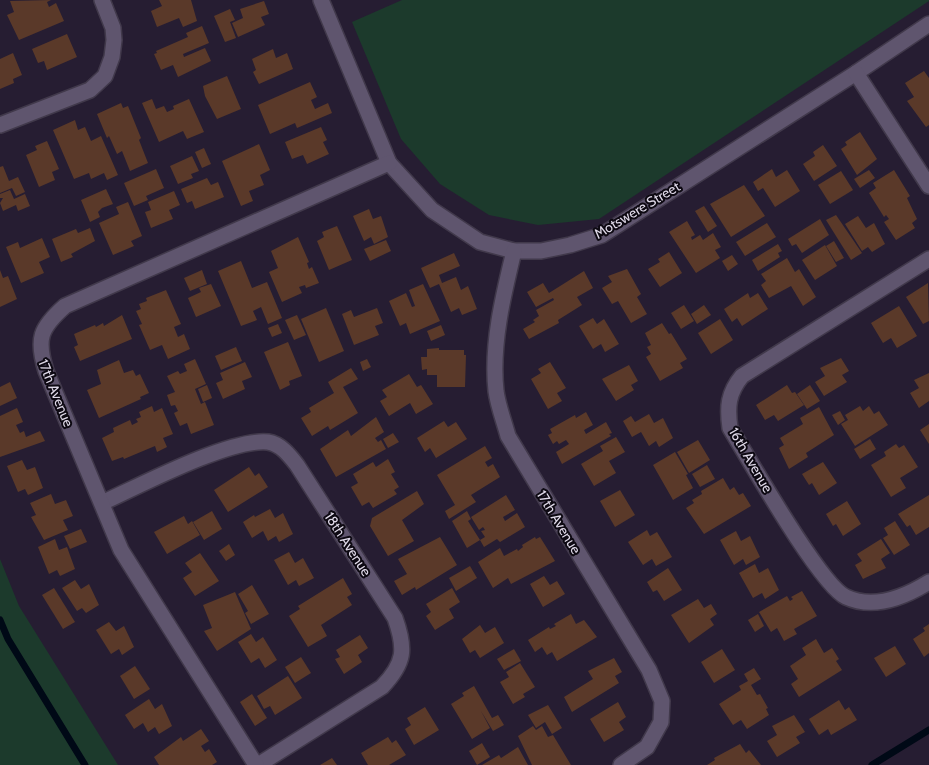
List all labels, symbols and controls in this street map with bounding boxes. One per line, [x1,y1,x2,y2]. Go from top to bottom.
street label: Motswere Street [591,177,683,243]
street label: 17th Avenue [34,356,78,430]
street label: 16th Avenue [725,424,777,496]
street label: 17th Avenue [533,487,585,557]
street label: 18th Avenue [321,509,375,579]

